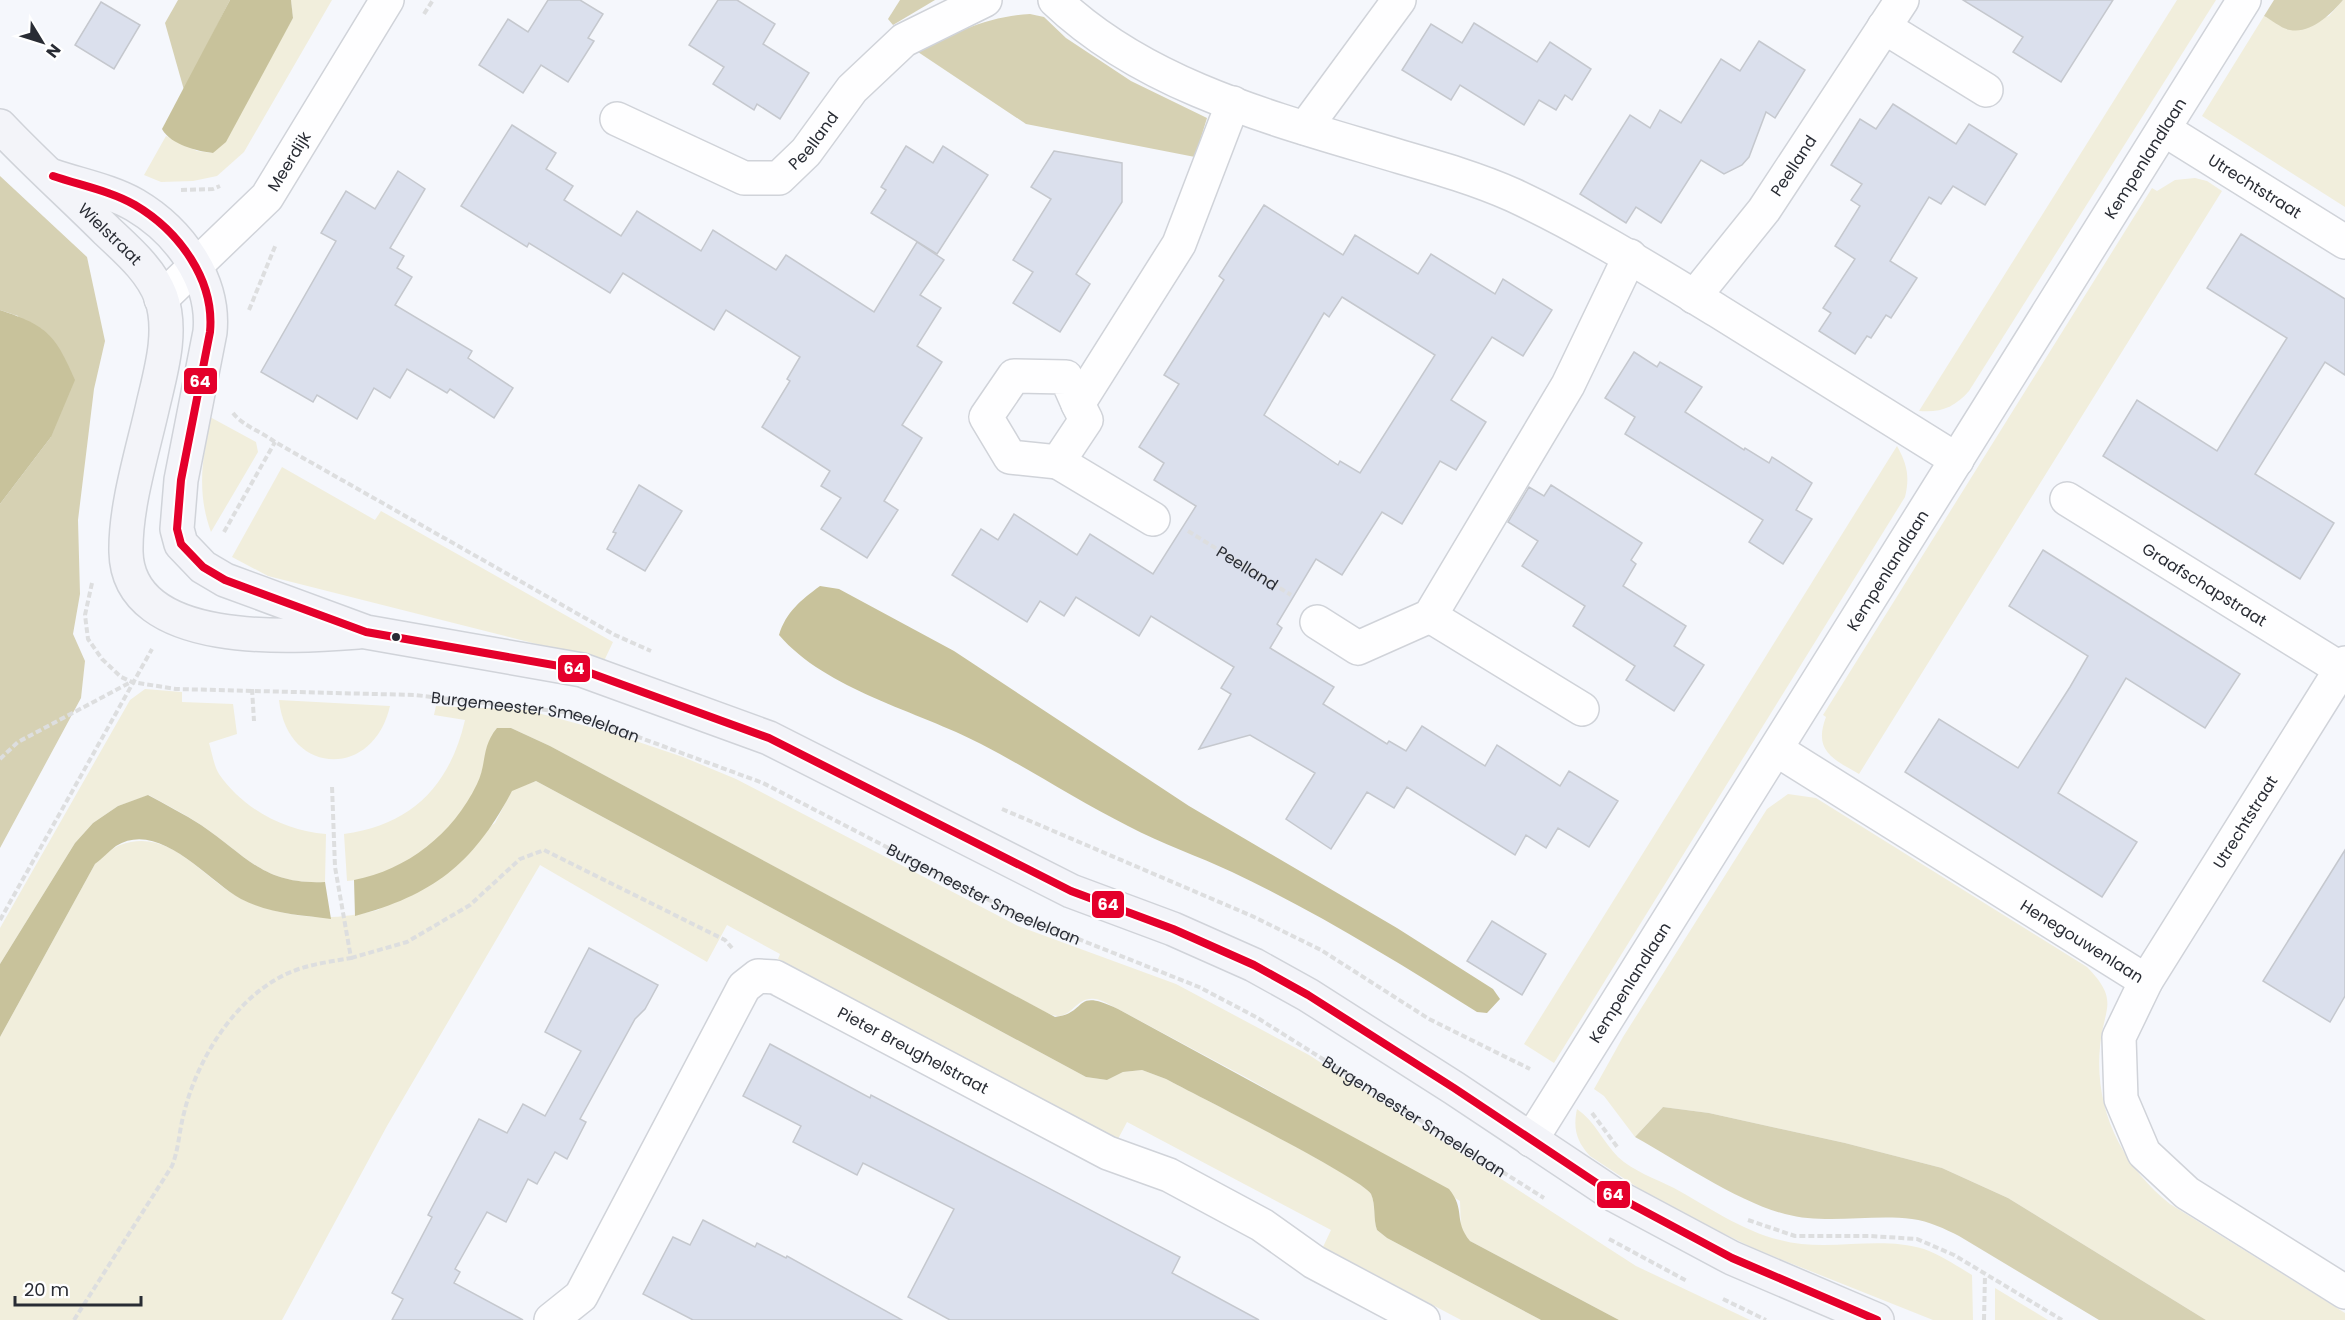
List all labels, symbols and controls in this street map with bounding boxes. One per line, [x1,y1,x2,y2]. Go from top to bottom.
north arrow [12,12,72,72]
text: N [41,39,66,63]
street label: Kempenlandlaan [2099,94,2192,223]
street label: Peelland [783,107,844,175]
street label: Meerdijk [262,126,317,196]
street label: Peelland [1765,131,1822,201]
street label: Utrechtstraat [2204,149,2306,224]
street label: Wielstraat [73,198,147,270]
line badge: 64 [183,367,218,395]
text: 64 [189,370,211,393]
street label: Kempenlandlaan [1841,506,1934,635]
street label: Graafschapstraat [2138,537,2271,632]
street label: Peelland [1212,540,1283,596]
unlabelled marker [390,631,402,643]
line badge: 64 [557,654,591,683]
text: 64 [563,657,585,680]
street label: Burgemeester Smeelelaan [430,686,643,749]
street label: Utrechtstraat [2208,771,2283,873]
street label: Burgemeester Smeelelaan [883,838,1084,951]
line badge: 64 [1091,890,1125,919]
text: 64 [1097,893,1119,916]
street label: Henegouwenlaan [2016,894,2148,989]
street label: Kempenlandlaan [1584,918,1677,1047]
street label: Pieter Breughelstraat [834,1001,993,1100]
street label: Burgemeester Smeelelaan [1318,1050,1510,1183]
line badge: 64 [1596,1180,1631,1209]
text: 64 [1602,1183,1624,1206]
scale bar [15,1269,141,1307]
text: 20 m [24,1277,69,1302]

